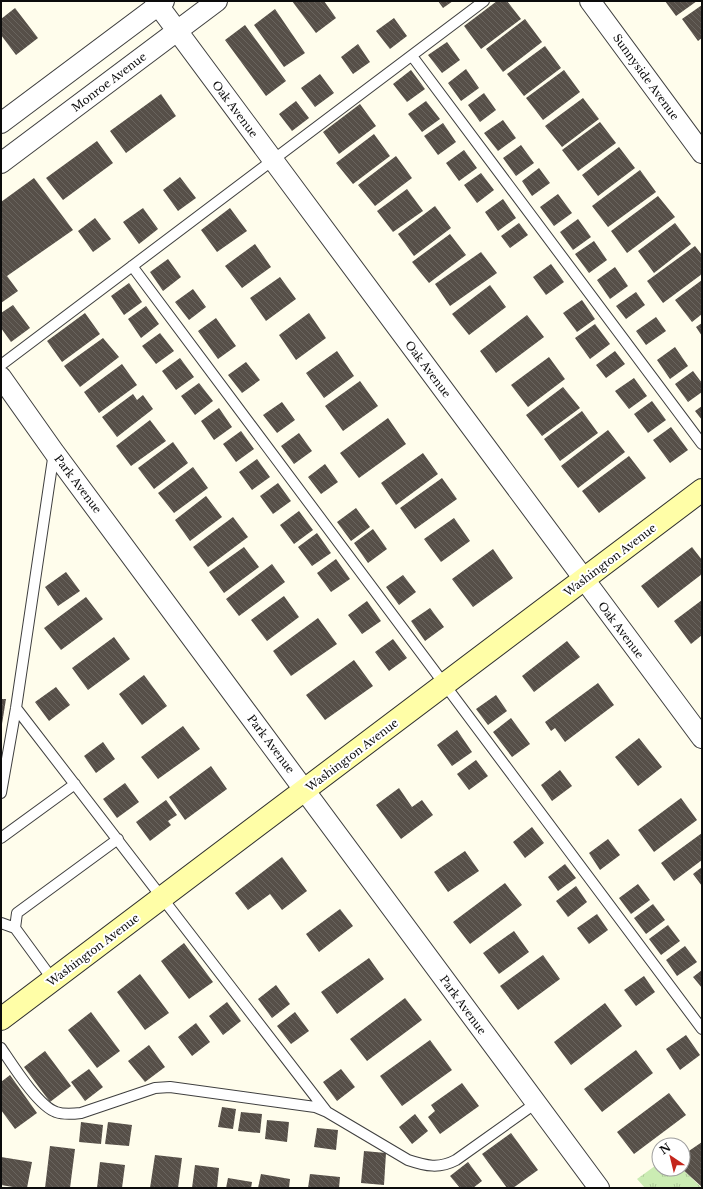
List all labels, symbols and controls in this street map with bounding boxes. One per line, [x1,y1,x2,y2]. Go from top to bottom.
street label: Sunnyside Avenue [610,31,682,123]
street label: Monroe Avenue [69,49,149,115]
street label: Oak Avenue [209,78,261,140]
street label: Oak Avenue [402,338,454,400]
street label: Park Avenue [51,452,105,516]
street label: Washington Avenue [560,521,659,600]
street label: Oak Avenue [595,599,647,661]
street label: Park Avenue [244,712,298,776]
street label: Washington Avenue [302,716,401,795]
street label: Washington Avenue [43,911,142,990]
street label: Park Avenue [437,973,489,1037]
north arrow [651,1137,691,1177]
text: N [657,1140,674,1158]

